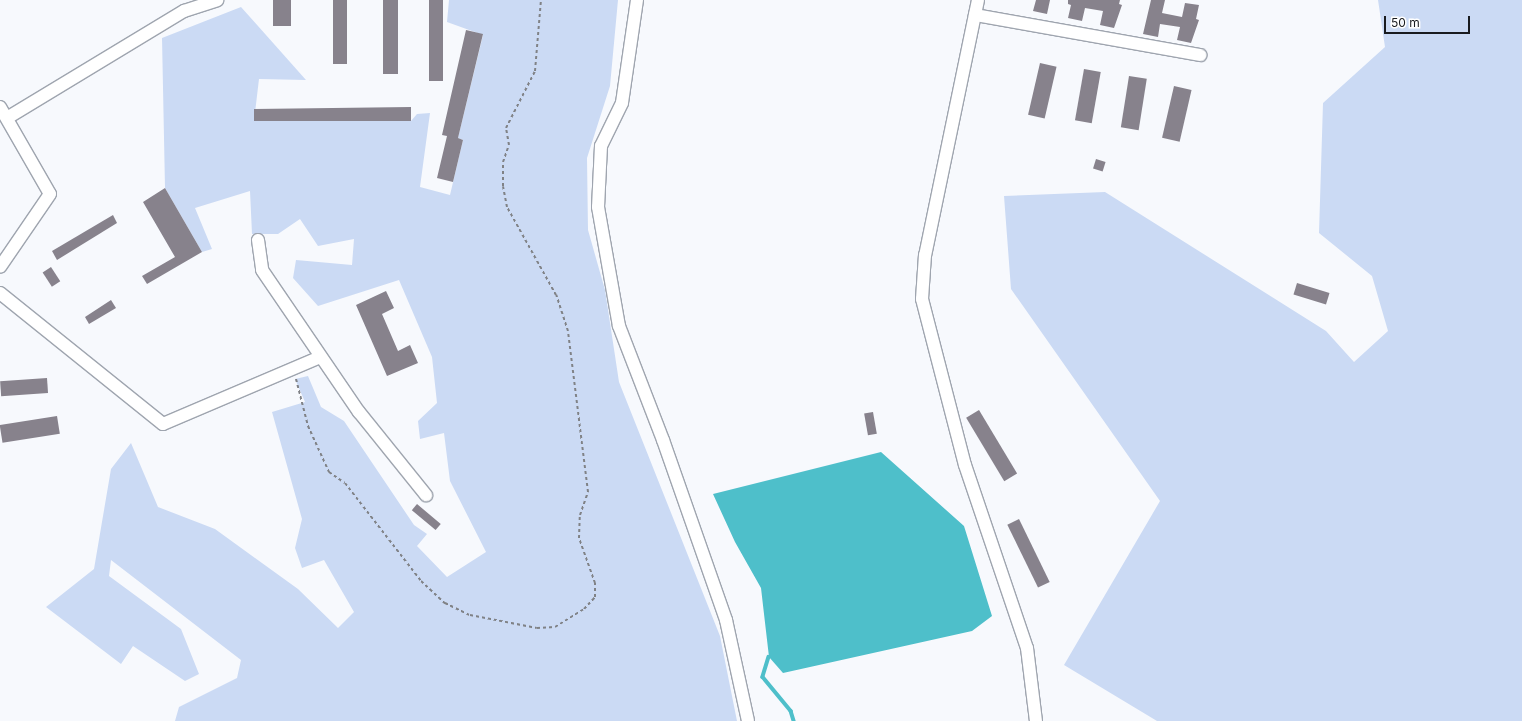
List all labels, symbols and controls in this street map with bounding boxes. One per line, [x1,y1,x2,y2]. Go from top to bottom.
scale bar [1386,8,1472,34]
text: 50 m [1391,15,1420,30]

